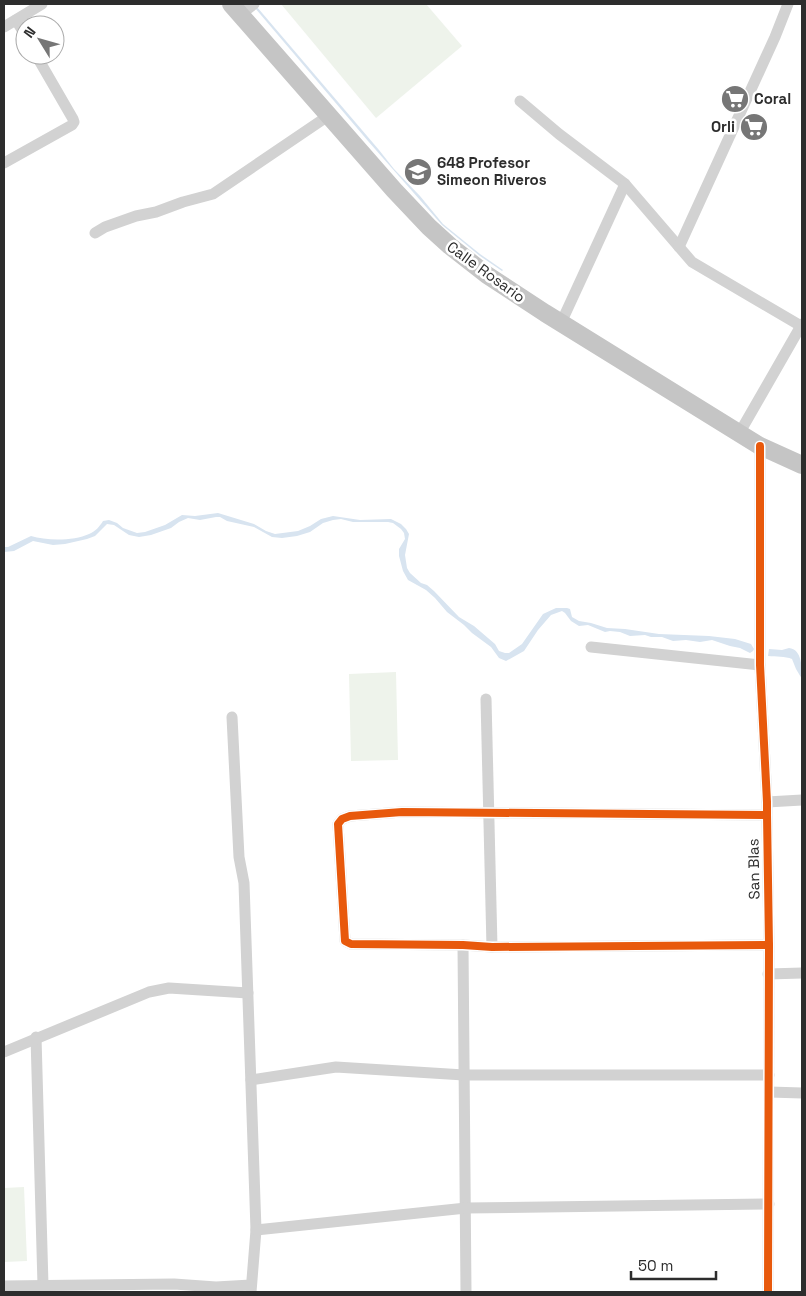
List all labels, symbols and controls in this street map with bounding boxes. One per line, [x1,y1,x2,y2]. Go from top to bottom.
north arrow [15,15,65,65]
text: N [20,23,40,41]
supermarket icon: Coral [720,84,750,114]
place label: Coral [754,89,791,108]
supermarket icon: Orli [739,112,769,142]
place label: Orli [711,117,735,136]
place label: 648 Profesor Simeon Riveros [437,153,547,189]
school or university icon: 648 Profesor Simeon Riveros [403,157,433,187]
street label: Calle Rosario [443,237,529,306]
street label: San Blas [743,838,764,900]
scale bar [631,1248,716,1280]
text: 50 m [638,1256,673,1275]

